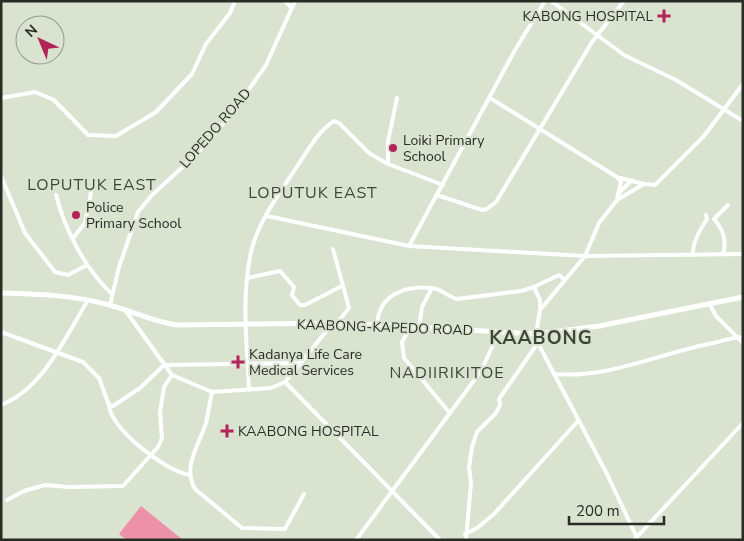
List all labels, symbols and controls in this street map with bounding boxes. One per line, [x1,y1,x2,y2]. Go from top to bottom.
place label: KABONG HOSPITAL [522,7,653,26]
marker: KABONG HOSPITAL [657,9,671,23]
north arrow [15,15,65,65]
text: N [21,21,42,41]
street label: LOPEDO ROAD [175,84,255,172]
place label: Loiki Primary School [403,131,485,166]
marker: Loiki Primary School [387,142,399,154]
district label: LOPUTUK EAST [27,174,157,196]
district label: LOPUTUK EAST [248,182,378,204]
place label: Police Primary School [86,198,182,233]
marker: Police Primary School [70,209,82,221]
street label: KAABONG-KAPEDO ROAD [297,315,473,340]
district label: KAABONG [489,325,593,351]
place label: Kadanya Life Care Medical Services [249,345,362,380]
marker: Kadanya Life Care Medical Services [231,355,245,369]
district label: NADIIRIKITOE [390,362,505,384]
place label: KAABONG HOSPITAL [238,422,379,441]
marker: KAABONG HOSPITAL [220,424,234,438]
scale bar [569,494,664,526]
text: 200 m [576,501,620,521]

